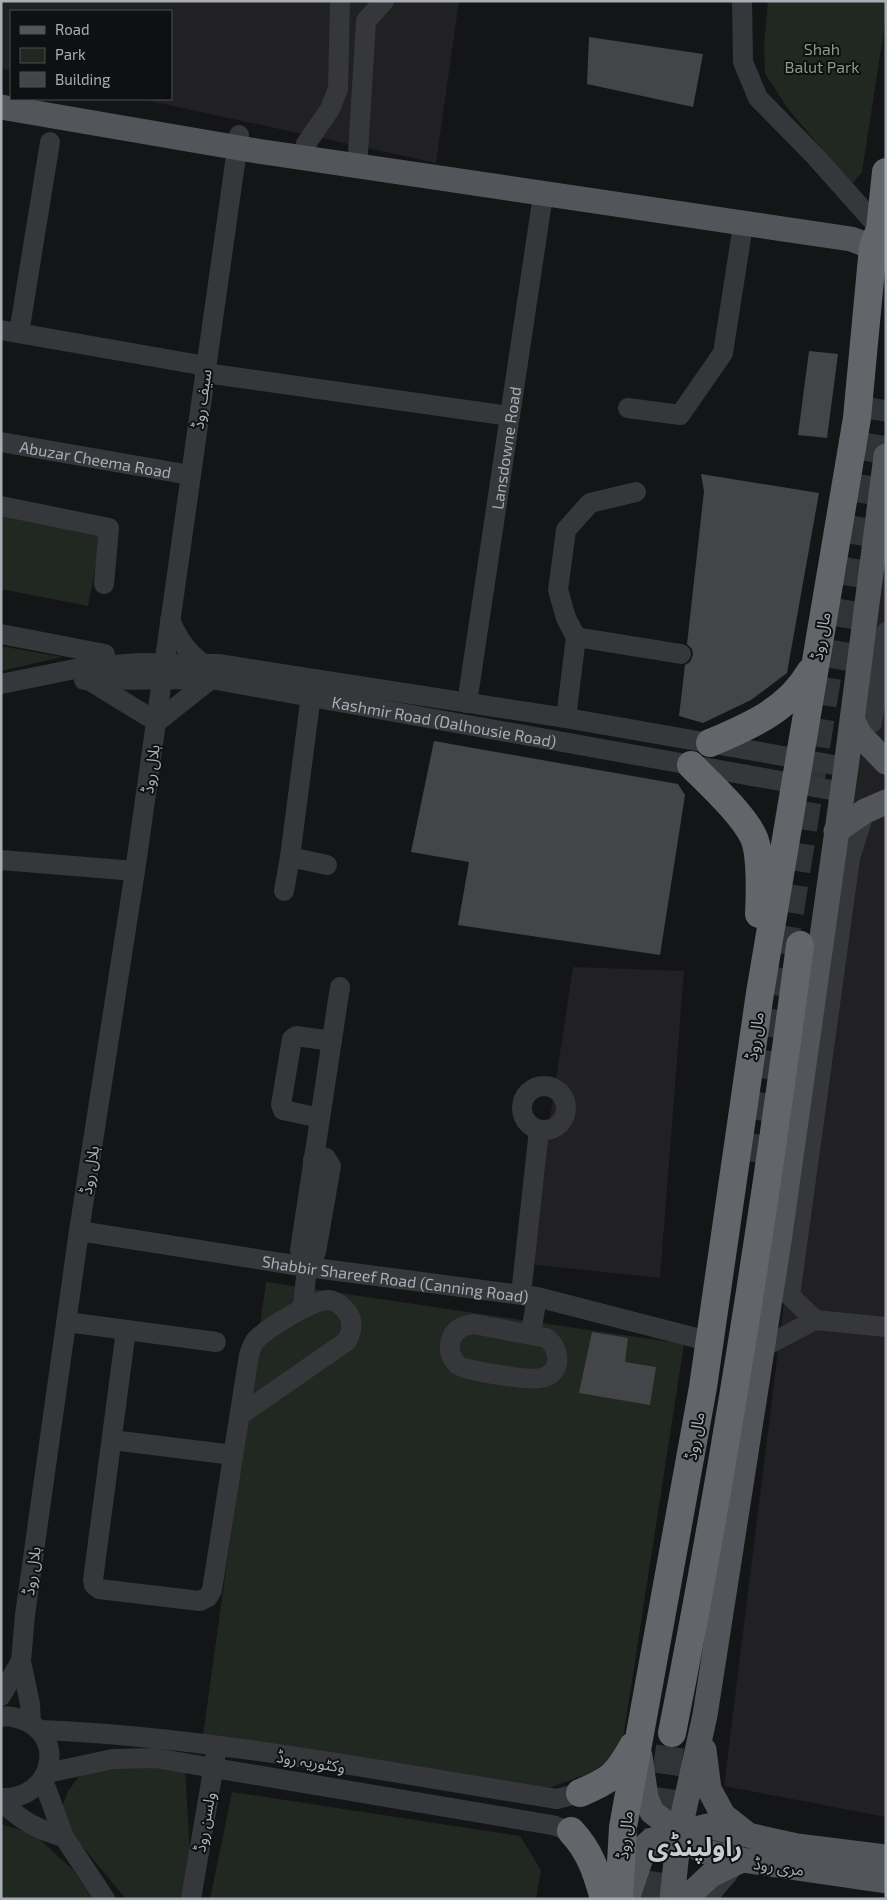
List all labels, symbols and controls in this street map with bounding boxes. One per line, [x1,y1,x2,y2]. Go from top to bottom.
legend [10,10,172,100]
text: Road [55,20,90,38]
park label: Shah Balut Park [785,39,859,76]
text: Park [55,45,86,63]
text: Building [55,70,111,88]
street label: سیف روڈ [187,368,216,430]
street label: Lansdowne Road [487,385,524,511]
street label: Abuzar Cheema Road [18,436,173,481]
street label: مال روڈ [806,611,836,662]
street label: Kashmir Road (Dalhousie Road) [331,691,558,750]
street label: ہلال روڈ [137,743,165,795]
street label: مال روڈ [741,1011,769,1062]
street label: ہلال روڈ [76,1144,104,1196]
street label: Shabbir Shareef Road (Canning Road) [261,1251,530,1305]
street label: مال روڈ [680,1411,710,1462]
street label: ہلال روڈ [18,1545,46,1597]
street label: وکٹوریہ روڈ [275,1746,347,1777]
street label: ولسن روڈ [189,1790,220,1854]
street label: مال روڈ [612,1810,638,1860]
district label: راولپنڈی [648,1830,742,1864]
street label: مری روڈ [752,1853,806,1880]

